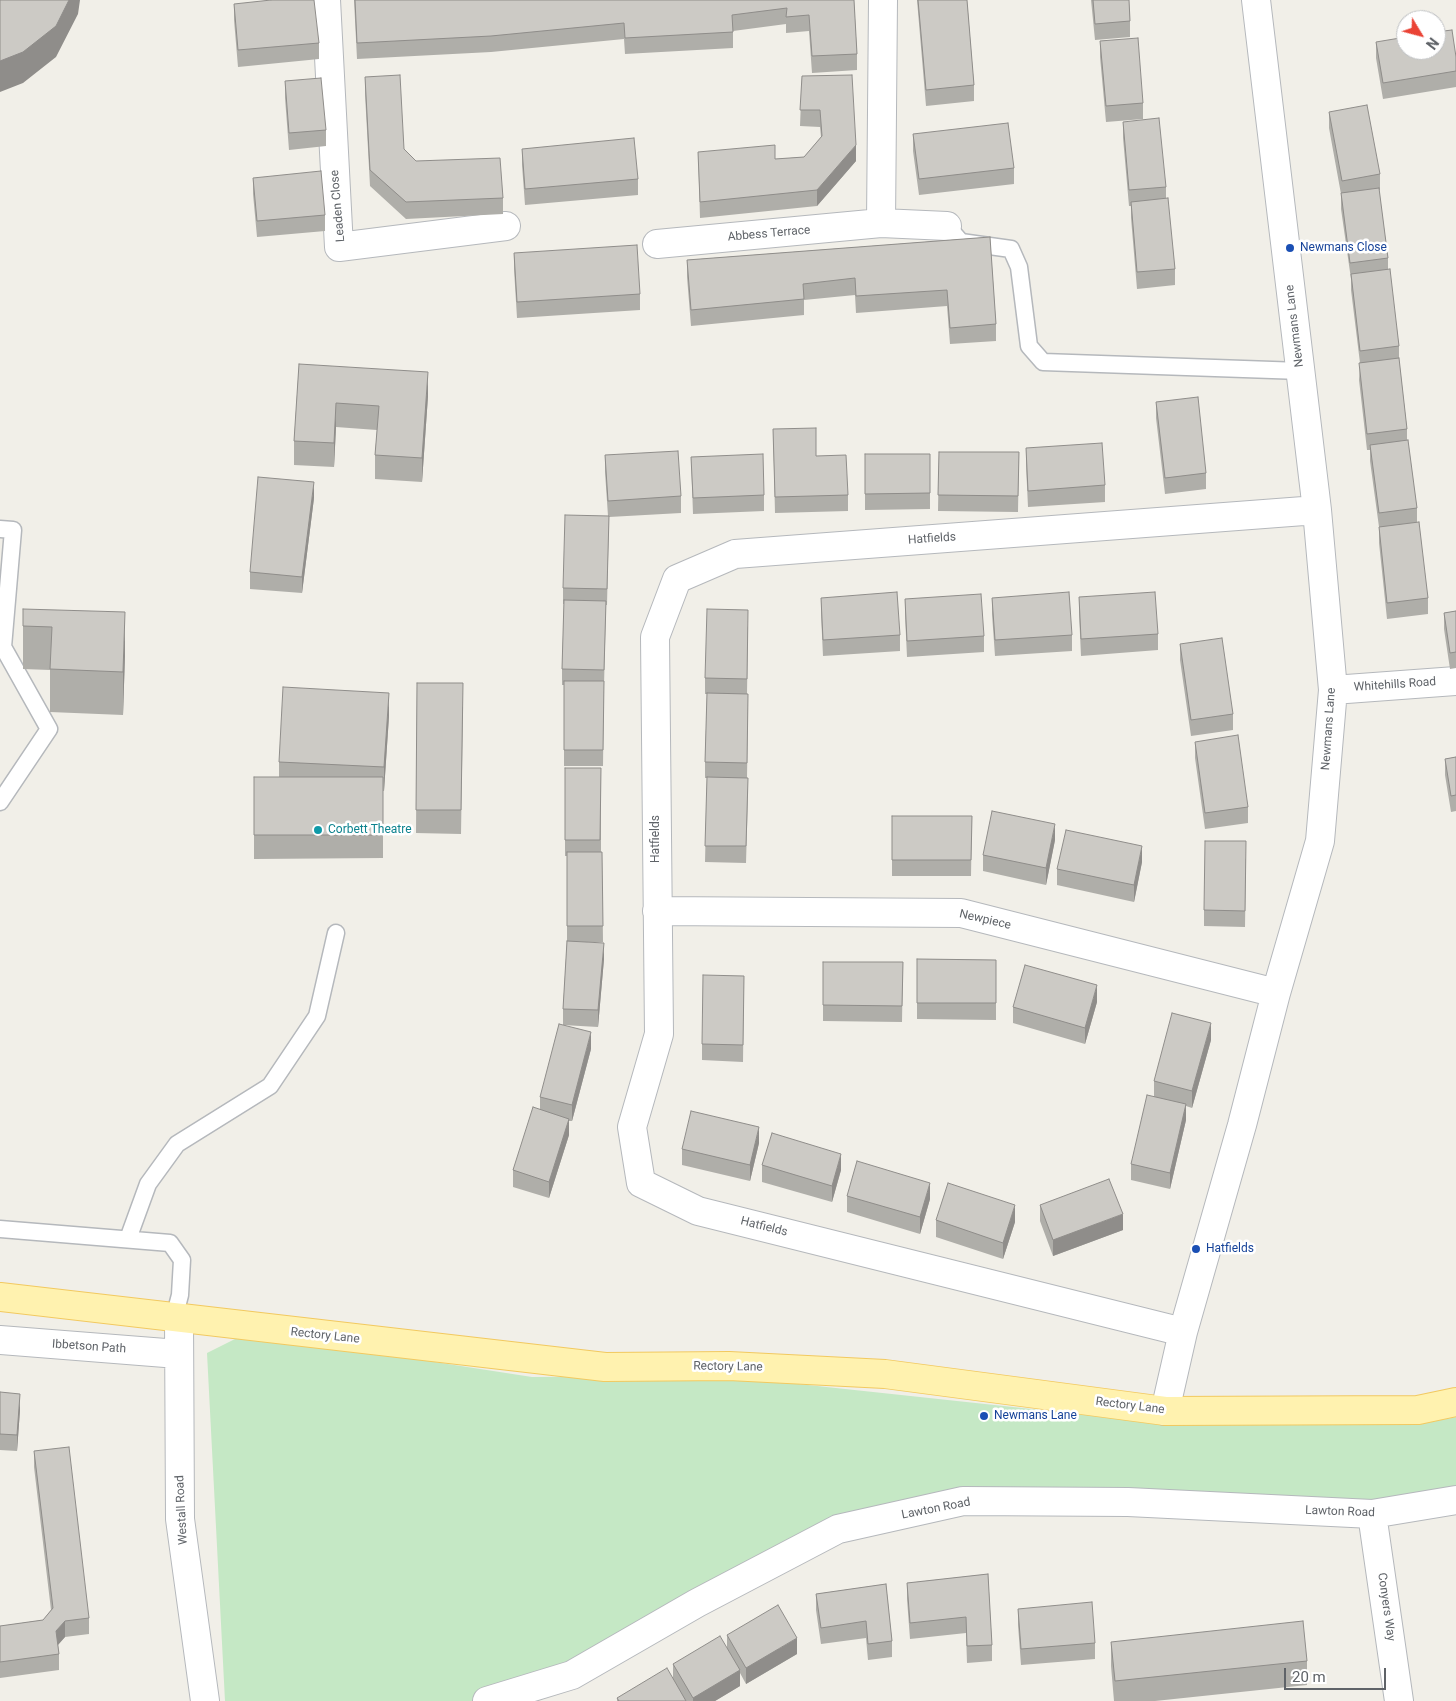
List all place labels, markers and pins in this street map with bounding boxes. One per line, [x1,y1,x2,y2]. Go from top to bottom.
place label: Newmans Close [1300,241,1387,255]
marker: Newmans Close [1284,242,1296,254]
place label: Corbett Theatre [328,823,412,837]
marker: Corbett Theatre [312,824,324,836]
place label: Hatfields [1206,1242,1254,1256]
marker: Hatfields [1190,1243,1202,1255]
place label: Newmans Lane [994,1409,1077,1423]
marker: Newmans Lane [978,1410,990,1422]

